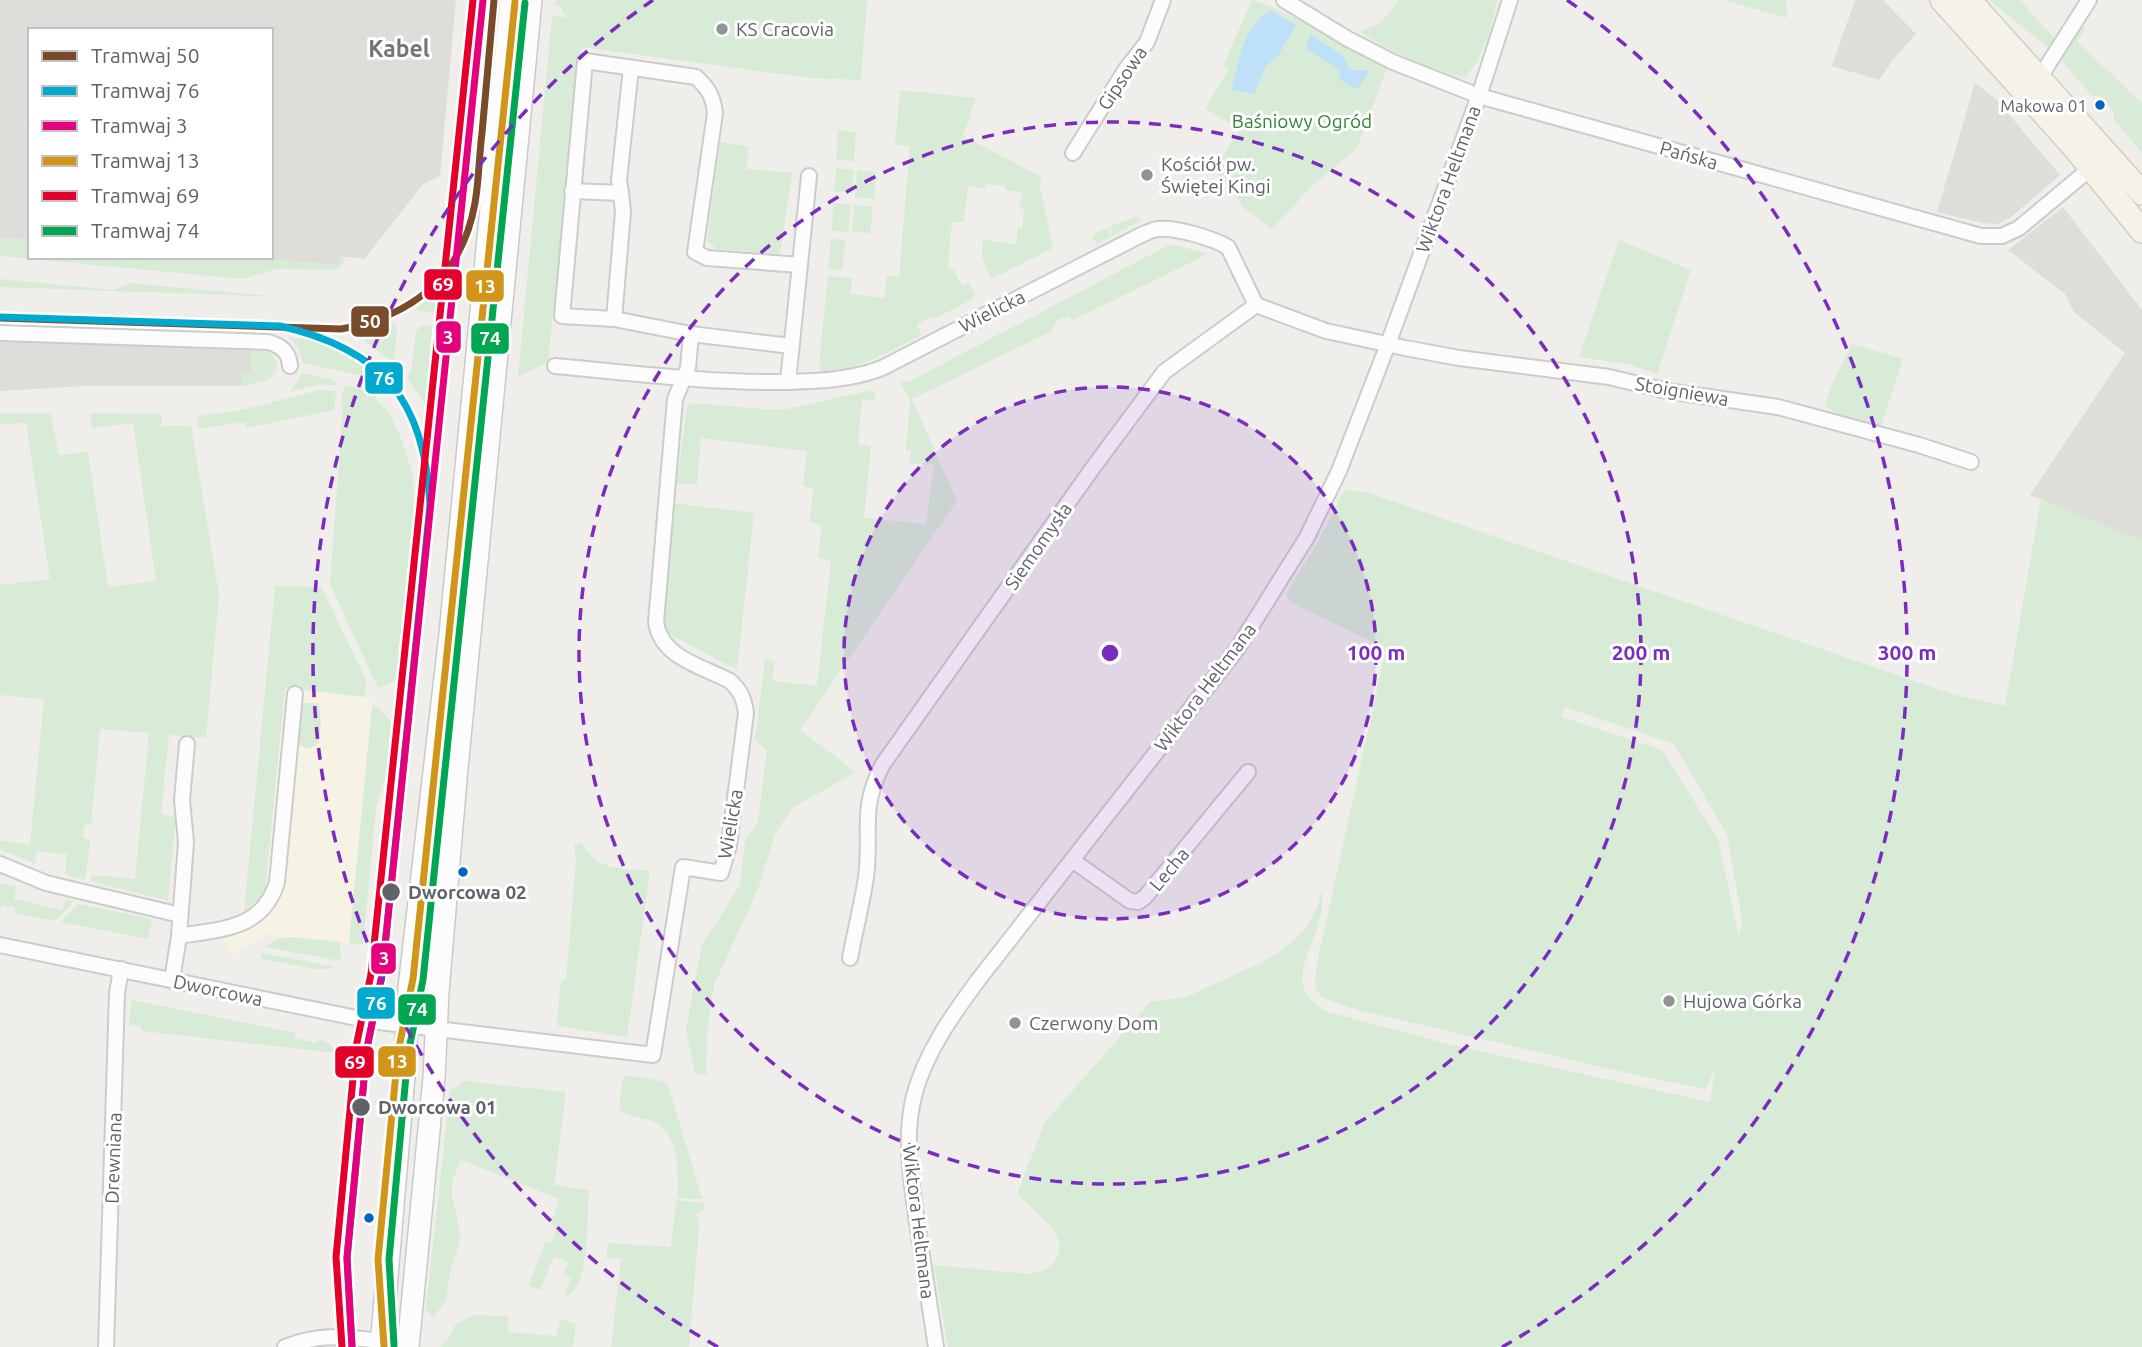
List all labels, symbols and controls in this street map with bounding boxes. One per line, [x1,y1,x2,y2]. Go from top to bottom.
place label: KS Cracovia [736,18,834,40]
marker: KS Cracovia [714,21,730,37]
legend [28,28,273,259]
district label: Kabel [368,36,430,61]
street label: Gipsowa [1093,42,1151,114]
text: Tramwaj 50 [91,43,200,67]
text: Tramwaj 76 [91,78,200,102]
place label: Makowa 01 [2000,96,2087,115]
marker: Makowa 01 [2093,98,2107,112]
street label: Wiktora Heltmana [1411,102,1485,256]
park label: Baśniowy Ogród [1232,110,1372,132]
text: Tramwaj 3 [91,113,188,137]
street label: Pańska [1657,136,1721,174]
text: Tramwaj 13 [91,148,200,172]
place label: Kościół pw. Świętej Kingi [1161,153,1271,197]
marker: Kościół pw. Świętej Kingi [1139,167,1155,183]
text: Tramwaj 69 [91,183,200,207]
text: Tramwaj 74 [91,218,200,242]
line badge: 69 [423,268,463,301]
line badge: 13 [465,269,505,303]
text: 69 [432,273,454,295]
text: 13 [474,275,496,297]
street label: Wielicka [955,285,1029,337]
line badge: 50 [350,305,390,338]
text: 50 [359,310,381,332]
line badge: 3 [435,320,462,354]
line badge: 74 [470,322,510,355]
text: 3 [443,326,453,348]
text: 74 [479,327,501,349]
line badge: 76 [364,361,404,395]
text: 76 [373,367,395,389]
street label: Stoigniewa [1634,372,1730,410]
street label: Siemomysła [1000,498,1076,594]
street label: Wiktora Heltmana [1150,619,1260,755]
text: 100 m [1347,640,1405,664]
text: 200 m [1612,640,1670,664]
text: 300 m [1878,640,1936,664]
centre of rings [1098,641,1122,665]
street label: Wielicka [713,787,747,861]
street label: Lecha [1145,843,1193,895]
unlabelled marker [456,865,470,879]
marker: Dworcowa 02 [380,881,402,903]
place label: Dworcowa 02 [408,881,527,903]
line badge: 3 [370,942,397,975]
text: 3 [379,947,389,969]
street label: Dworcowa [171,970,265,1010]
line badge: 76 [356,986,396,1020]
place label: Hujowa Górka [1683,990,1802,1012]
text: 76 [365,992,387,1014]
line badge: 74 [397,993,437,1026]
marker: Hujowa Górka [1661,993,1677,1009]
text: 74 [406,998,428,1020]
place label: Czerwony Dom [1029,1012,1158,1034]
marker: Czerwony Dom [1007,1015,1023,1031]
line badge: 69 [334,1045,375,1079]
line badge: 13 [377,1045,417,1078]
text: 13 [386,1050,408,1072]
text: 69 [344,1051,366,1073]
marker: Dworcowa 01 [350,1096,372,1118]
place label: Dworcowa 01 [378,1096,497,1118]
street label: Drewniana [100,1112,126,1204]
street label: Wiktora Heltmana [899,1144,939,1300]
unlabelled marker [362,1211,376,1225]

